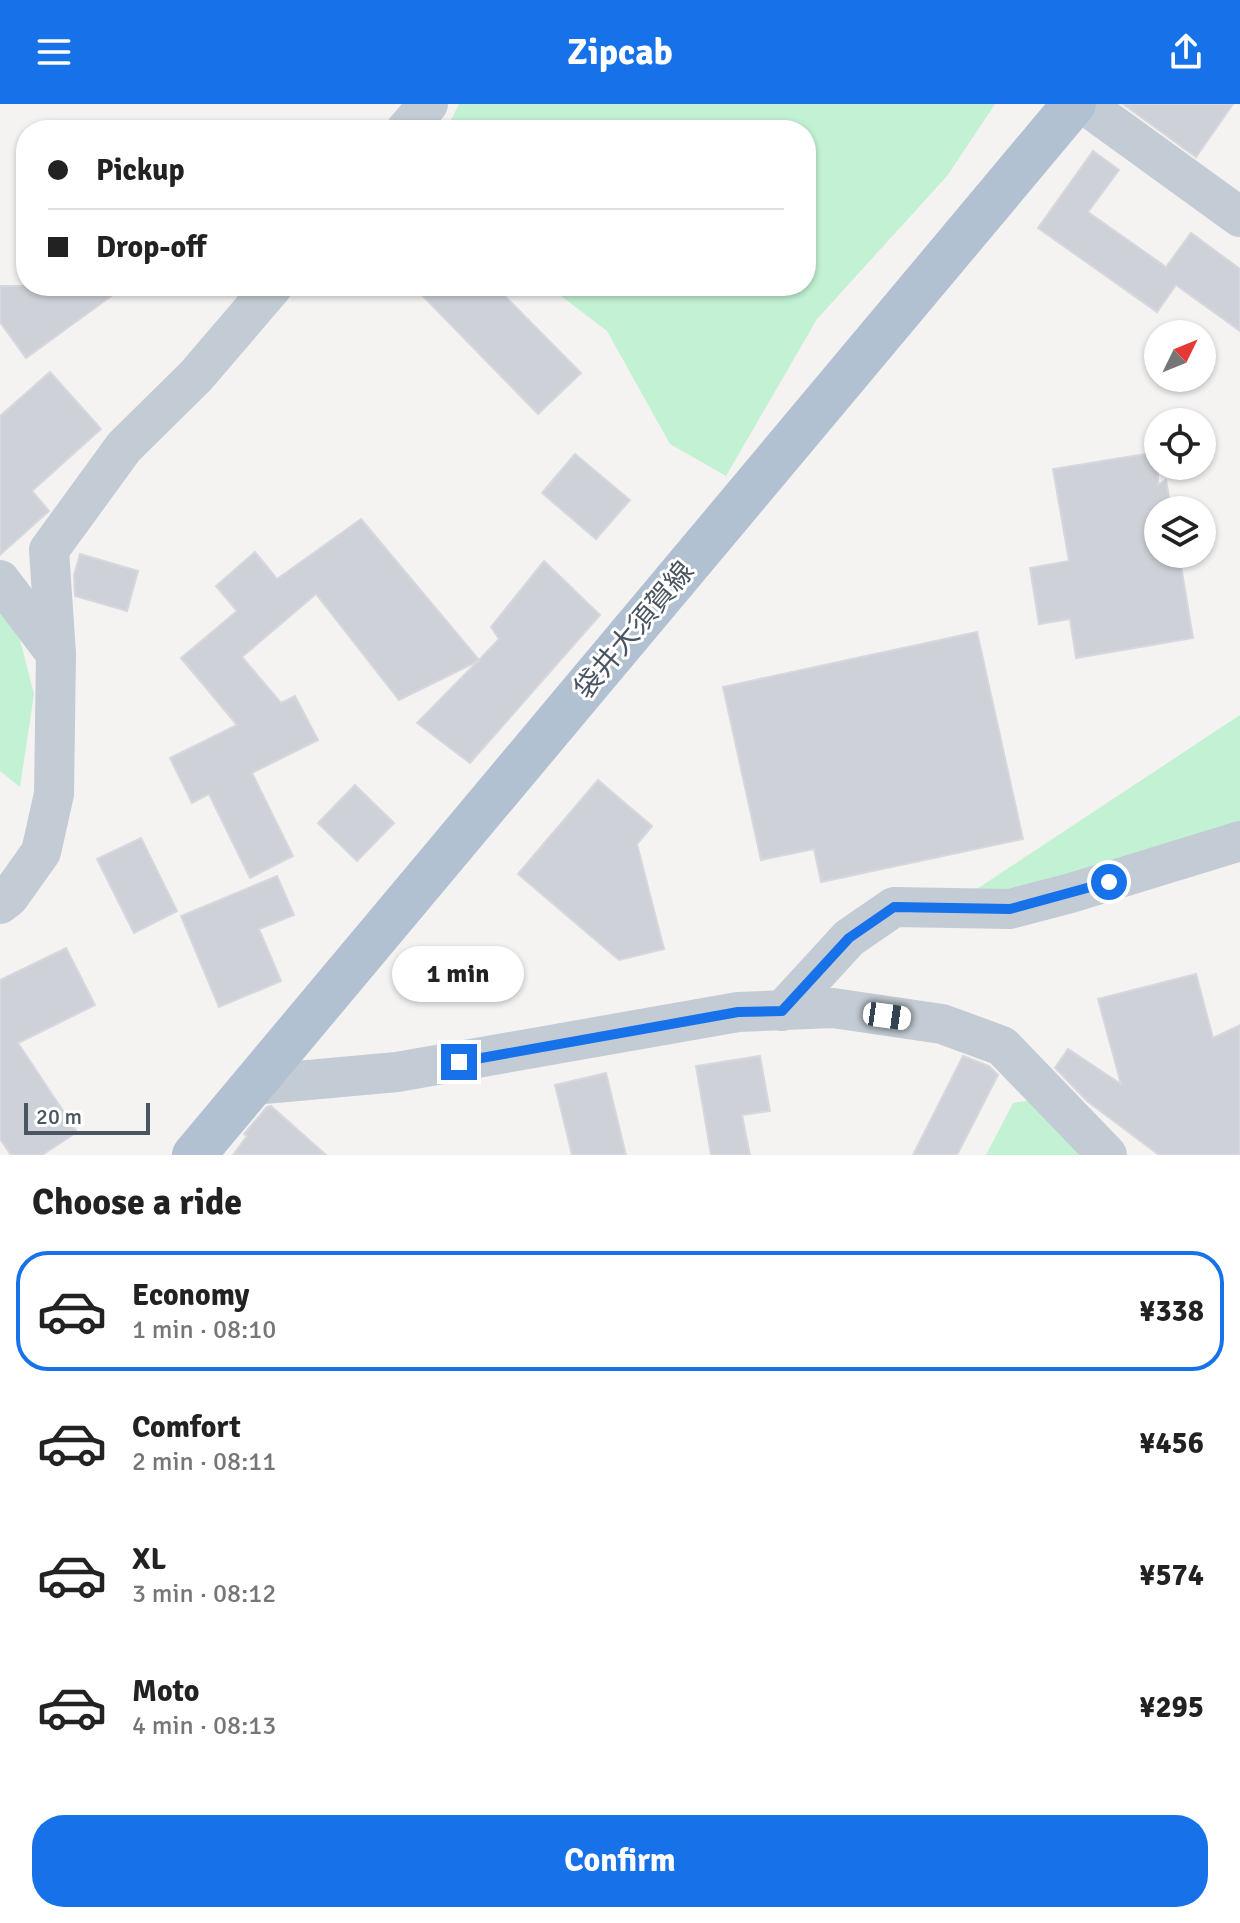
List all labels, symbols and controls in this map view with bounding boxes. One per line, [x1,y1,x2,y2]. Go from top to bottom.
icon: menu [32,30,76,74]
text: Zipcab [567,30,673,75]
icon: share [1164,30,1208,74]
text: Pickup [96,152,185,189]
text: Drop-off [96,229,206,266]
north arrow [1144,320,1216,392]
map controls [1144,320,1216,568]
button: locate [1144,408,1216,480]
button: layers [1144,496,1216,568]
street label: 袋井大須賀線 [567,555,701,705]
route start [1091,864,1127,900]
callout: 1 min [393,946,525,1002]
text: 1 min [427,958,489,990]
car [862,1001,912,1031]
route end [441,1044,477,1080]
scale bar [24,1099,150,1135]
text: 20 m [36,1103,82,1130]
text: Choose a ride [32,1180,242,1225]
icon: car [36,1275,108,1347]
text: Economy [132,1277,249,1314]
text: ¥338 [1139,1293,1204,1330]
text: 1 min · 08:10 [132,1314,276,1346]
icon: car [36,1407,108,1479]
text: Comfort [132,1409,241,1446]
text: ¥456 [1139,1425,1204,1462]
text: 2 min · 08:11 [132,1446,276,1478]
icon: car [36,1539,108,1611]
text: XL [132,1541,166,1578]
text: ¥574 [1139,1557,1204,1594]
text: 3 min · 08:12 [132,1578,276,1610]
icon: car [36,1671,108,1743]
text: Moto [132,1673,199,1710]
text: ¥295 [1139,1689,1204,1726]
text: 4 min · 08:13 [132,1710,276,1742]
button: Confirm [32,1815,1208,1907]

